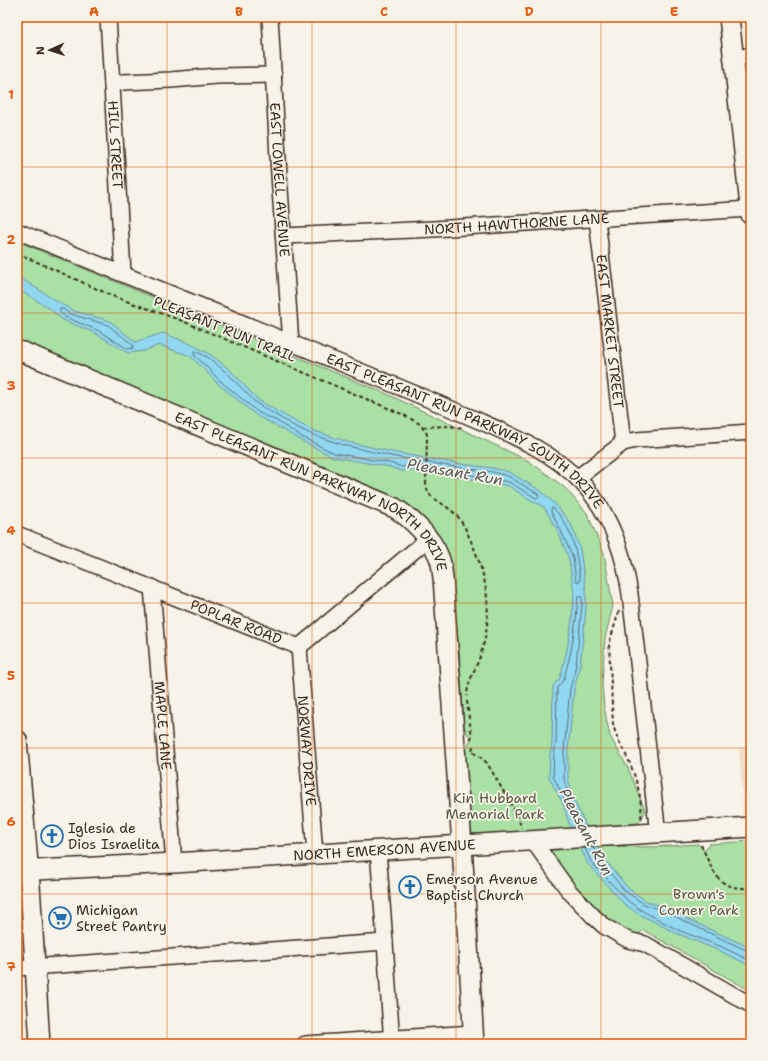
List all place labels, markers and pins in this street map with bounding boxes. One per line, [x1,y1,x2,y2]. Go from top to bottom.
place label: Iglesia de Dios Israelita [68,819,160,853]
church icon: Iglesia de Dios Israelita [39,823,65,849]
place label: Emerson Avenue Baptist Church [426,870,538,904]
church icon: Emerson Avenue Baptist Church [397,874,423,900]
place label: Michigan Street Pantry [76,901,167,935]
supermarket icon: Michigan Street Pantry [47,905,73,931]

